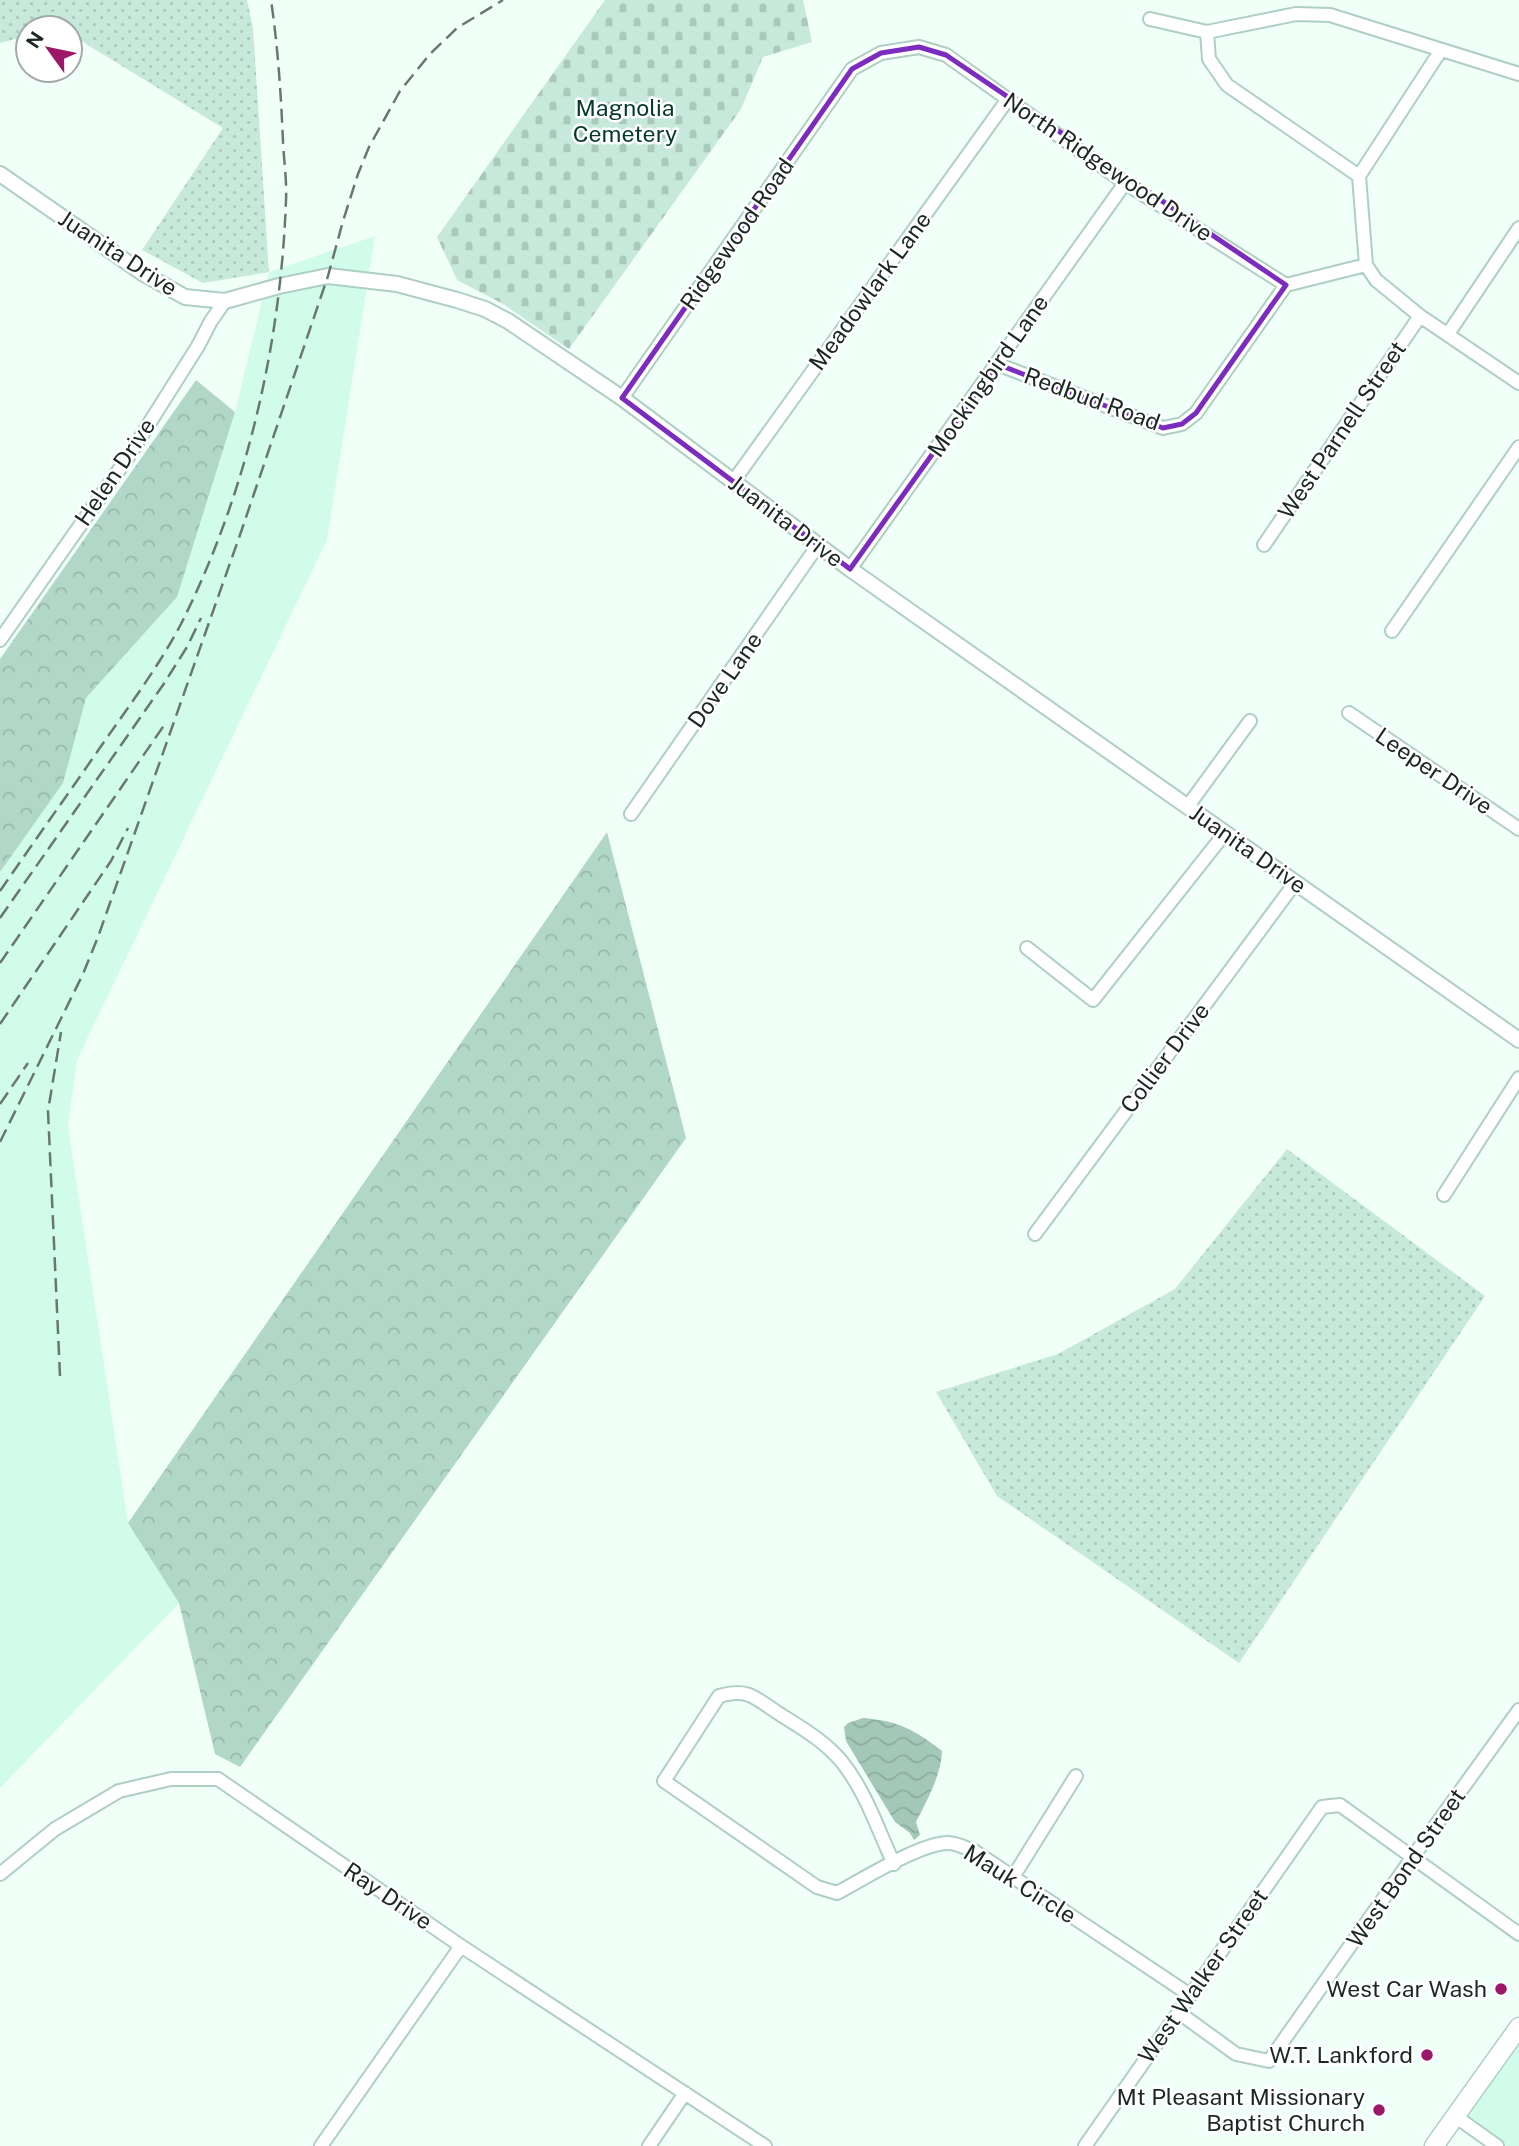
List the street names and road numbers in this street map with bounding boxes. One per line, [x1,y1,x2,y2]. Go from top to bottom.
street label: North Ridgewood Drive [999,87,1218,247]
street label: Ridgewood Road [674,153,799,315]
street label: Juanita Drive [54,204,183,301]
street label: Meadowlark Lane [803,206,936,375]
street label: Mockingbird Lane [922,290,1054,462]
street label: West Parnell Street [1272,336,1411,524]
street label: Redbud Road [1020,361,1164,436]
street label: Helen Drive [69,413,160,531]
street label: Juanita Drive [724,469,849,572]
street label: Dove Lane [682,627,767,733]
street label: Leeper Drive [1371,722,1498,820]
street label: Juanita Drive [1185,798,1312,899]
street label: Collier Drive [1115,997,1215,1118]
street label: West Bond Street [1341,1783,1471,1952]
street label: Mauk Circle [959,1838,1081,1929]
street label: Ray Drive [339,1856,437,1935]
street label: West Walker Street [1132,1883,1273,2068]

